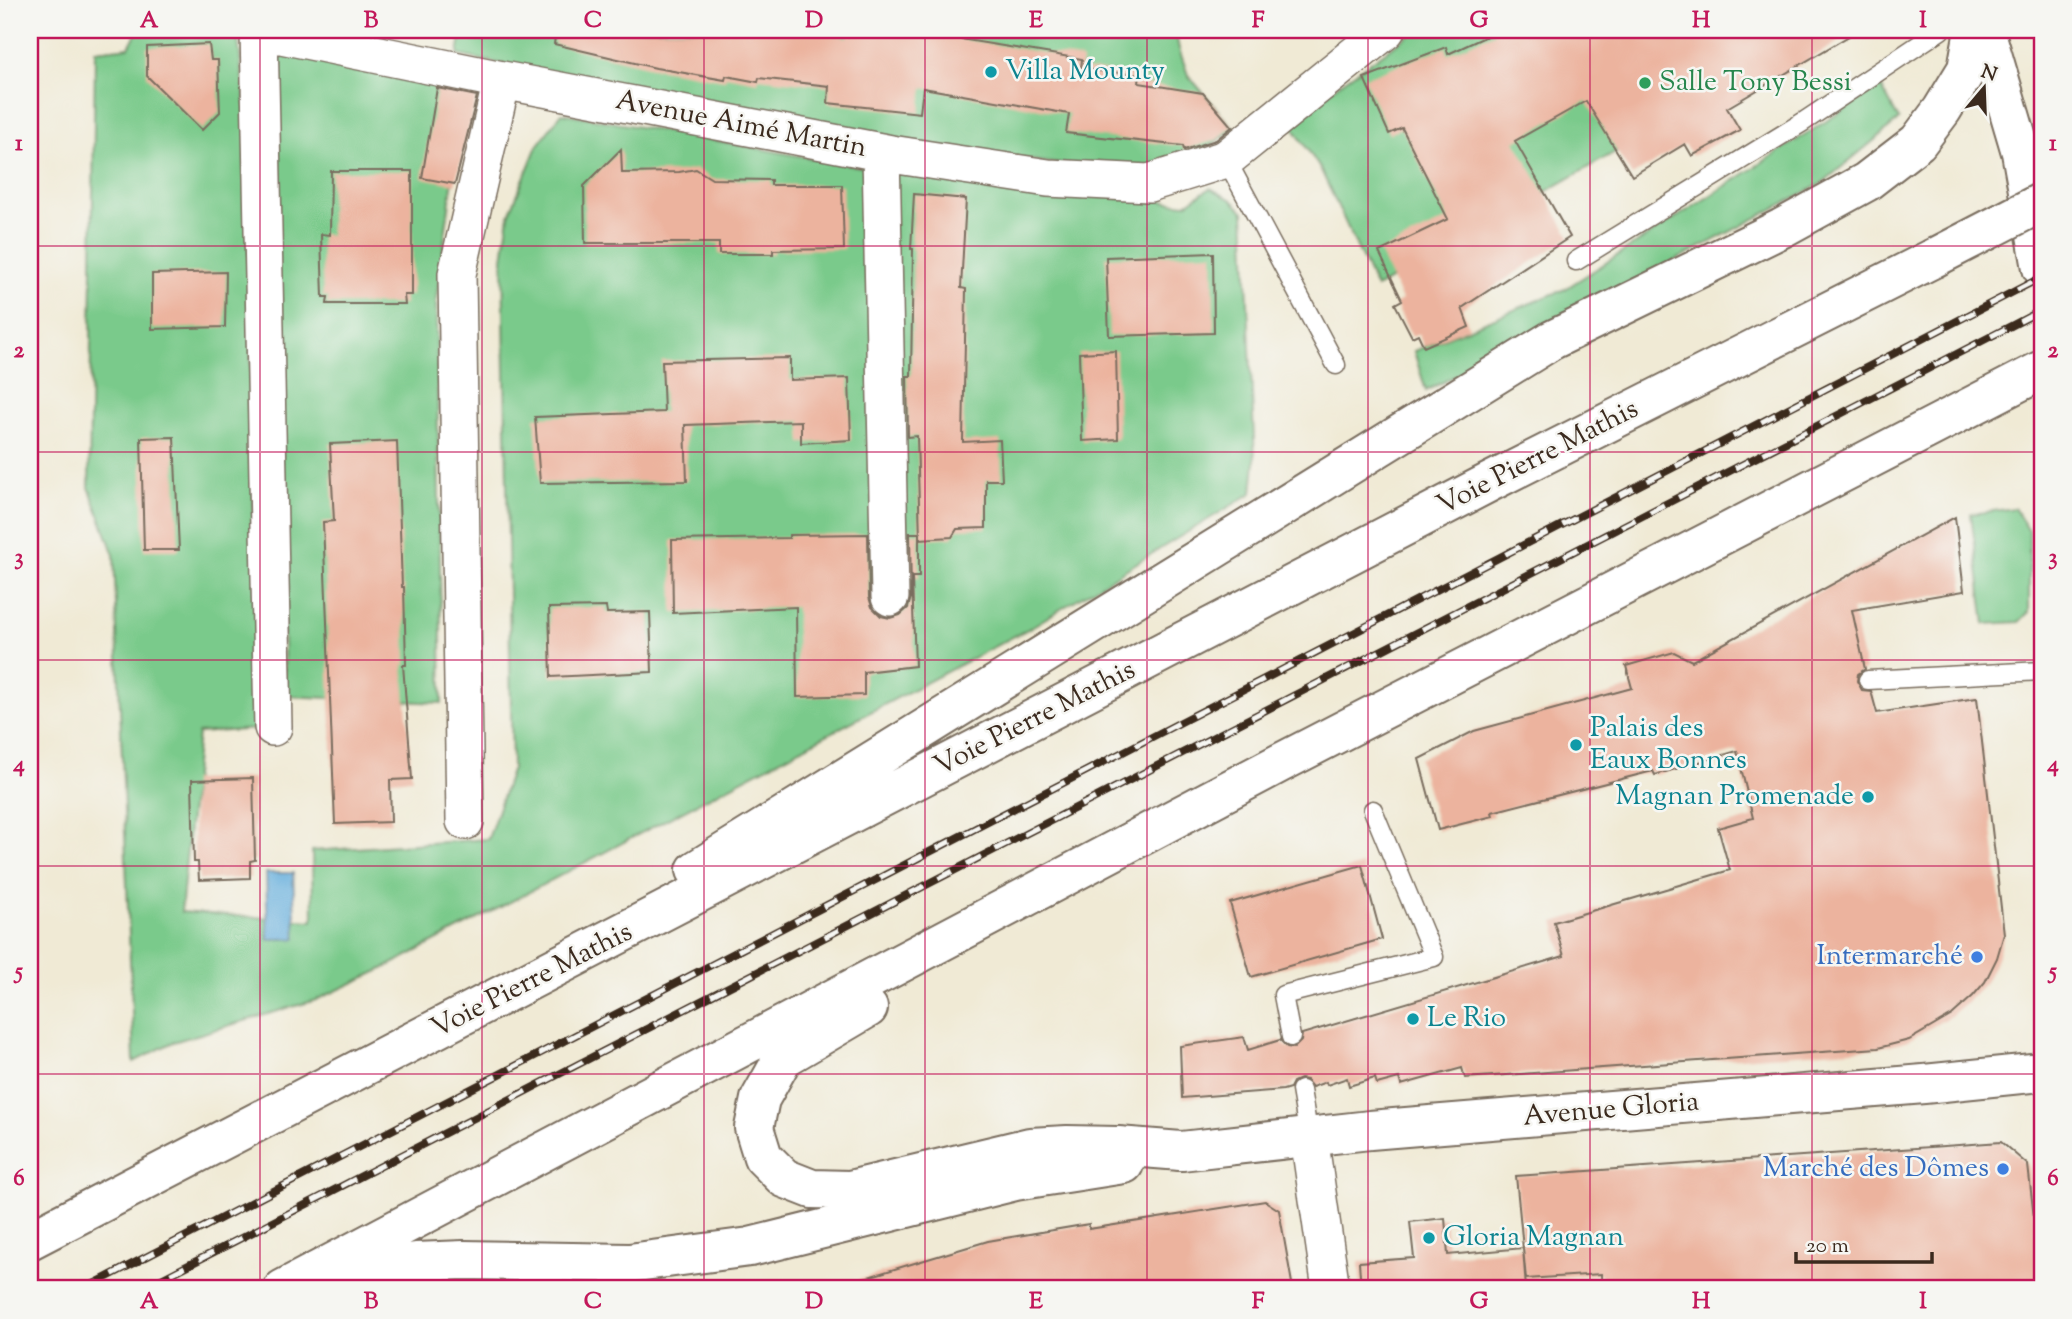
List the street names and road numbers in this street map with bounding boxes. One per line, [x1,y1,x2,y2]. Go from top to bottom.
street label: Avenue Aimé Martin [612,81,870,169]
street label: Voie Pierre Mathis [1430,390,1646,526]
street label: Voie Pierre Mathis [927,651,1143,787]
street label: Voie Pierre Mathis [424,913,640,1049]
street label: Avenue Gloria [1521,1082,1701,1138]

